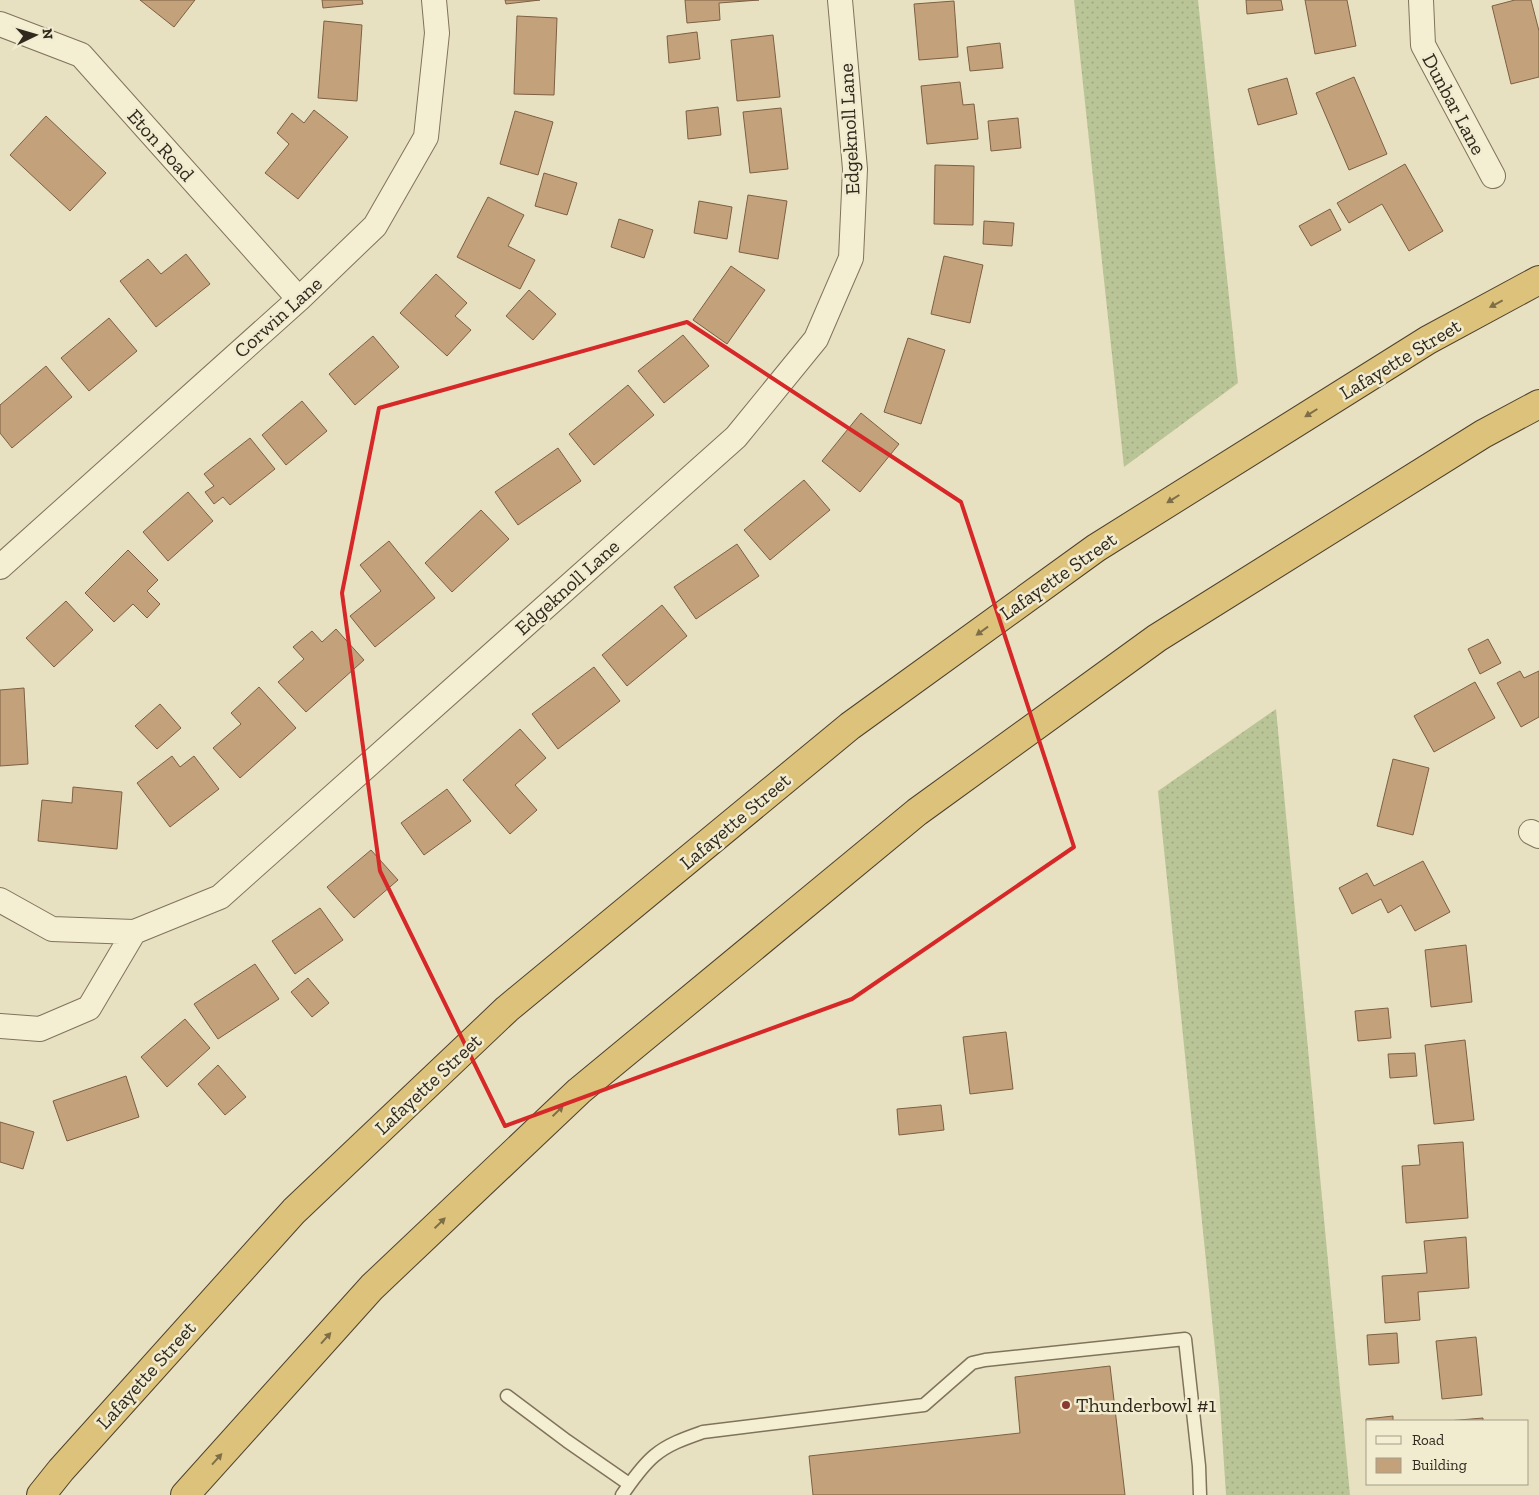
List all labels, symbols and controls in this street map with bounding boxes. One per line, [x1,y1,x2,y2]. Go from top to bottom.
north arrow [10,10,60,60]
text: N [39,28,56,40]
street label: Dunbar Lane [1417,49,1491,159]
street label: Edgeknoll Lane [834,63,864,195]
street label: Eton Road [122,104,200,186]
street label: Corwin Lane [229,271,327,363]
one-way arrow [1489,299,1503,308]
street label: Lafayette Street [1335,313,1465,405]
one-way arrow [1305,409,1318,418]
one-way arrow [1167,495,1180,504]
street label: Lafayette Street [995,527,1121,625]
street label: Edgeknoll Lane [510,534,624,640]
one-way arrow [976,625,989,636]
street label: Lafayette Street [675,767,796,874]
street label: Lafayette Street [370,1028,487,1140]
one-way arrow [552,1105,564,1117]
one-way arrow [434,1217,446,1229]
street label: Lafayette Street [91,1316,201,1434]
one-way arrow [320,1333,332,1345]
place label: Thunderbowl #1 [1076,1393,1217,1417]
marker: Thunderbowl #1 [1060,1399,1072,1411]
legend [1366,1420,1529,1485]
text: Road [1412,1431,1445,1449]
one-way arrow [211,1453,223,1465]
text: Building [1412,1456,1467,1474]

